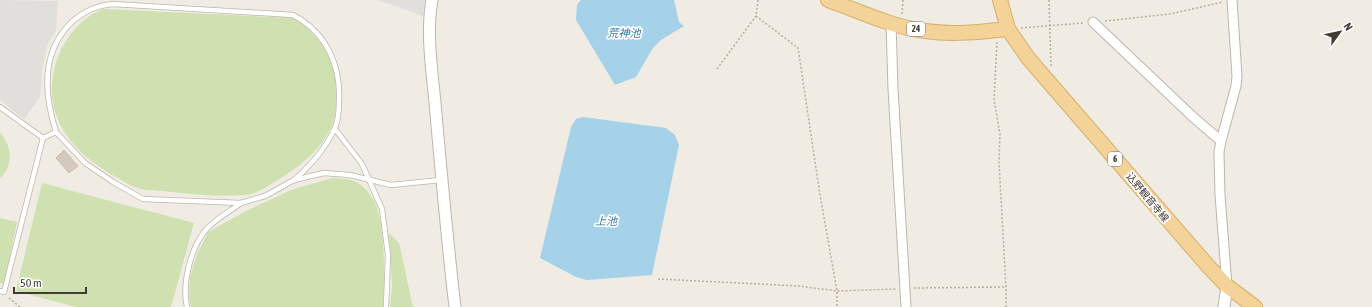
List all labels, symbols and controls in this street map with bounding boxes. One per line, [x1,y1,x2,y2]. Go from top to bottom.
north arrow [1320,12,1360,52]
text: N [1342,21,1355,33]
road number: 24 [907,22,925,36]
water label: 荒神池 [608,27,641,39]
road number: 6 [1108,152,1122,166]
street label: 込野観音寺線 [1124,171,1171,224]
water label: 上池 [595,215,618,227]
scale bar [14,269,86,295]
text: 50 m [20,276,42,290]

